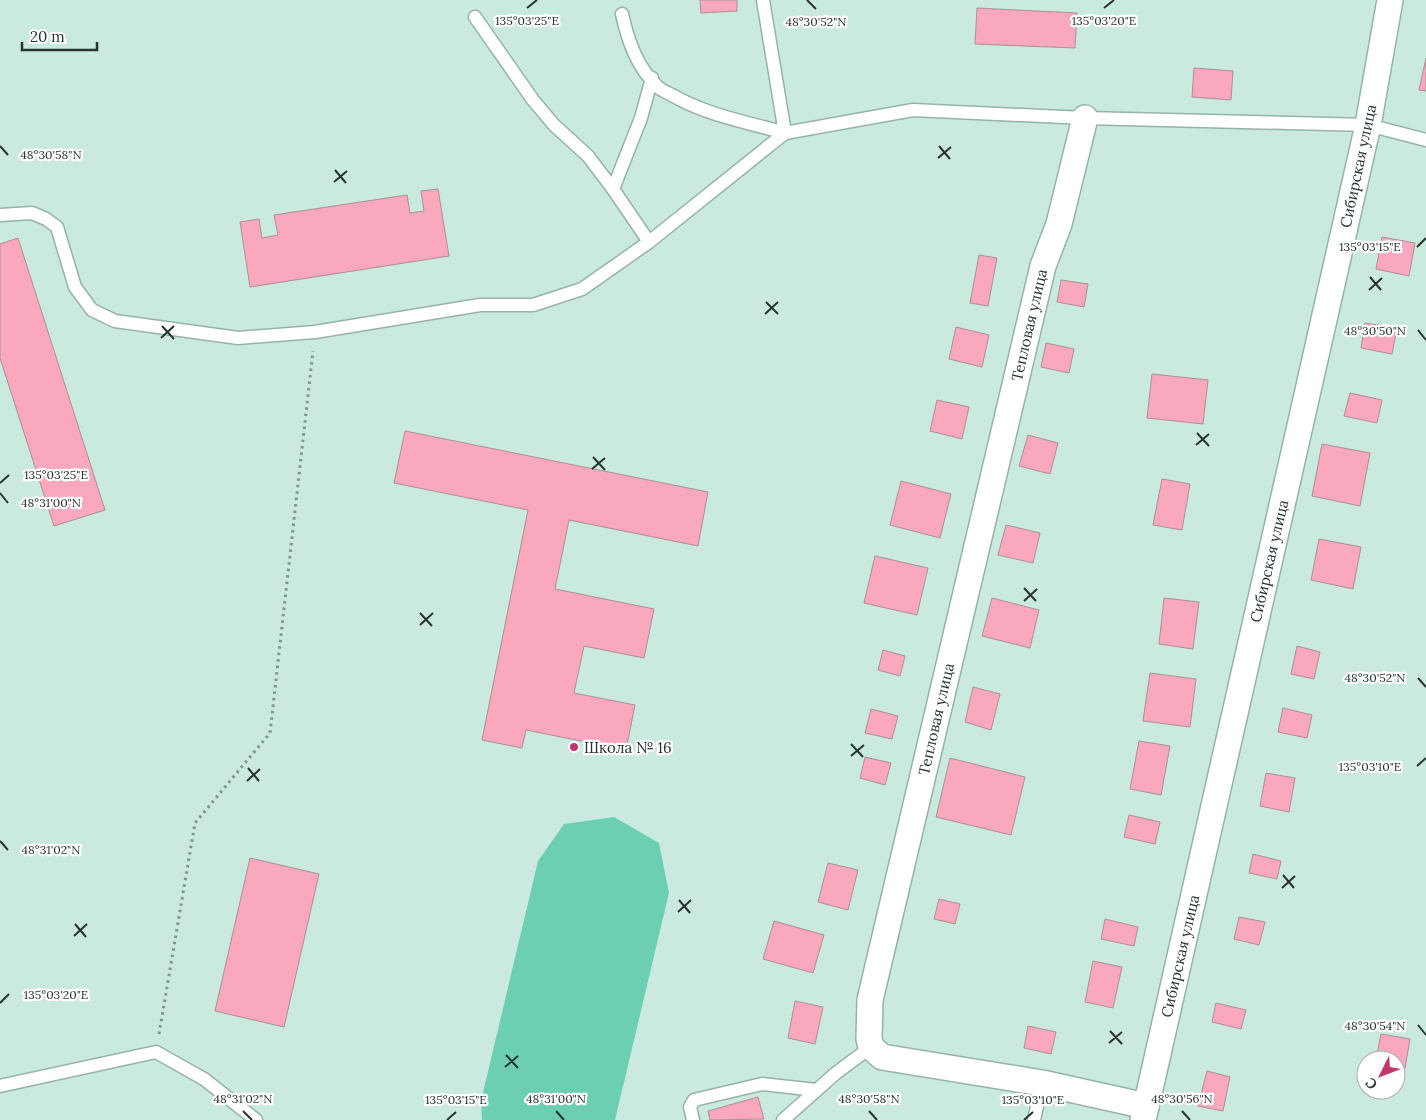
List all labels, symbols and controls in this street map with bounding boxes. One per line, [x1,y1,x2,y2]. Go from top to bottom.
text: 135°03'25"E [495,13,559,28]
text: 135°03'20"E [1072,13,1136,28]
text: 48°30'52"N [785,14,847,29]
scale bar [22,20,98,52]
text: 20 m [30,27,65,46]
street label: Сибирская улица [1336,102,1380,229]
text: 48°30'58"N [20,147,82,162]
text: 135°03'15"E [1339,239,1401,254]
street label: Тепловая улица [1007,267,1051,383]
text: 48°30'50"N [1344,323,1406,338]
text: 135°03'25"E [24,467,88,482]
text: 48°31'00"N [21,495,81,510]
street label: Сибирская улица [1246,498,1292,624]
street label: Тепловая улица [914,661,958,777]
text: 48°30'52"N [1344,670,1406,685]
place label: Школа № 16 [584,738,672,757]
marker: Школа № 16 [568,741,580,753]
text: 135°03'10"E [1339,759,1401,774]
text: 48°31'02"N [22,842,80,857]
street label: Сибирская улица [1157,893,1203,1019]
text: 135°03'20"E [24,987,88,1002]
text: 48°30'54"N [1345,1018,1405,1033]
north arrow [1356,1050,1406,1100]
text: С [1361,1074,1381,1093]
text: 48°31'02"N [214,1091,272,1106]
text: 48°31'00"N [526,1091,586,1106]
text: 48°30'58"N [838,1091,900,1106]
text: 48°30'56"N [1151,1091,1213,1106]
text: 135°03'15"E [425,1092,487,1107]
text: 135°03'10"E [1002,1092,1064,1107]

